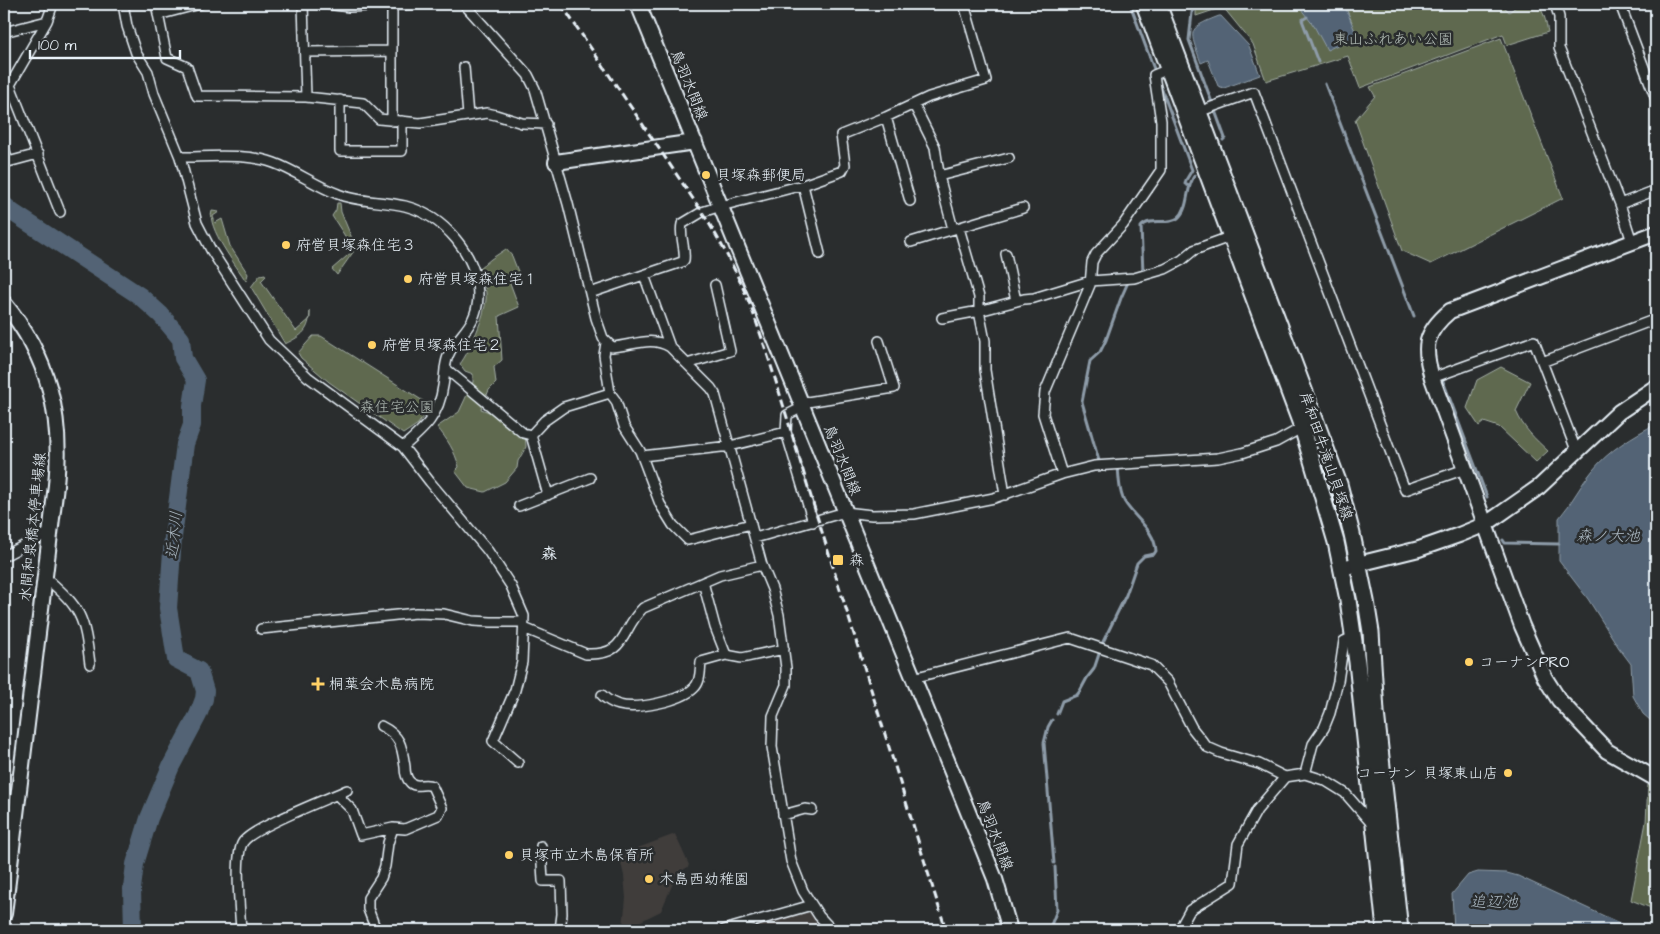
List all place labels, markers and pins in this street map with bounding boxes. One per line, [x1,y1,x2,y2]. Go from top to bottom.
place label: 貝塚森郵便局 [716,165,806,186]
marker: 貝塚森郵便局 [700,169,712,181]
place label: 府営貝塚森住宅３ [296,235,416,256]
marker: 府営貝塚森住宅３ [280,239,292,251]
place label: 府営貝塚森住宅１ [418,269,538,290]
marker: 府営貝塚森住宅１ [402,273,414,285]
place label: 府営貝塚森住宅２ [382,335,502,356]
marker: 府営貝塚森住宅２ [366,339,378,351]
place label: 森 [849,550,864,571]
marker: 森 [831,553,845,567]
place label: コーナンPRO [1479,652,1569,673]
marker: コーナンPRO [1463,656,1475,668]
place label: 桐葉会木島病院 [329,674,434,695]
marker: 桐葉会木島病院 [311,677,325,691]
place label: コーナン 貝塚東山店 [1357,763,1498,784]
marker: コーナン 貝塚東山店 [1502,767,1514,779]
place label: 貝塚市立木島保育所 [519,845,654,866]
marker: 貝塚市立木島保育所 [503,849,515,861]
place label: 木島西幼稚園 [659,869,749,890]
marker: 木島西幼稚園 [643,873,655,885]

